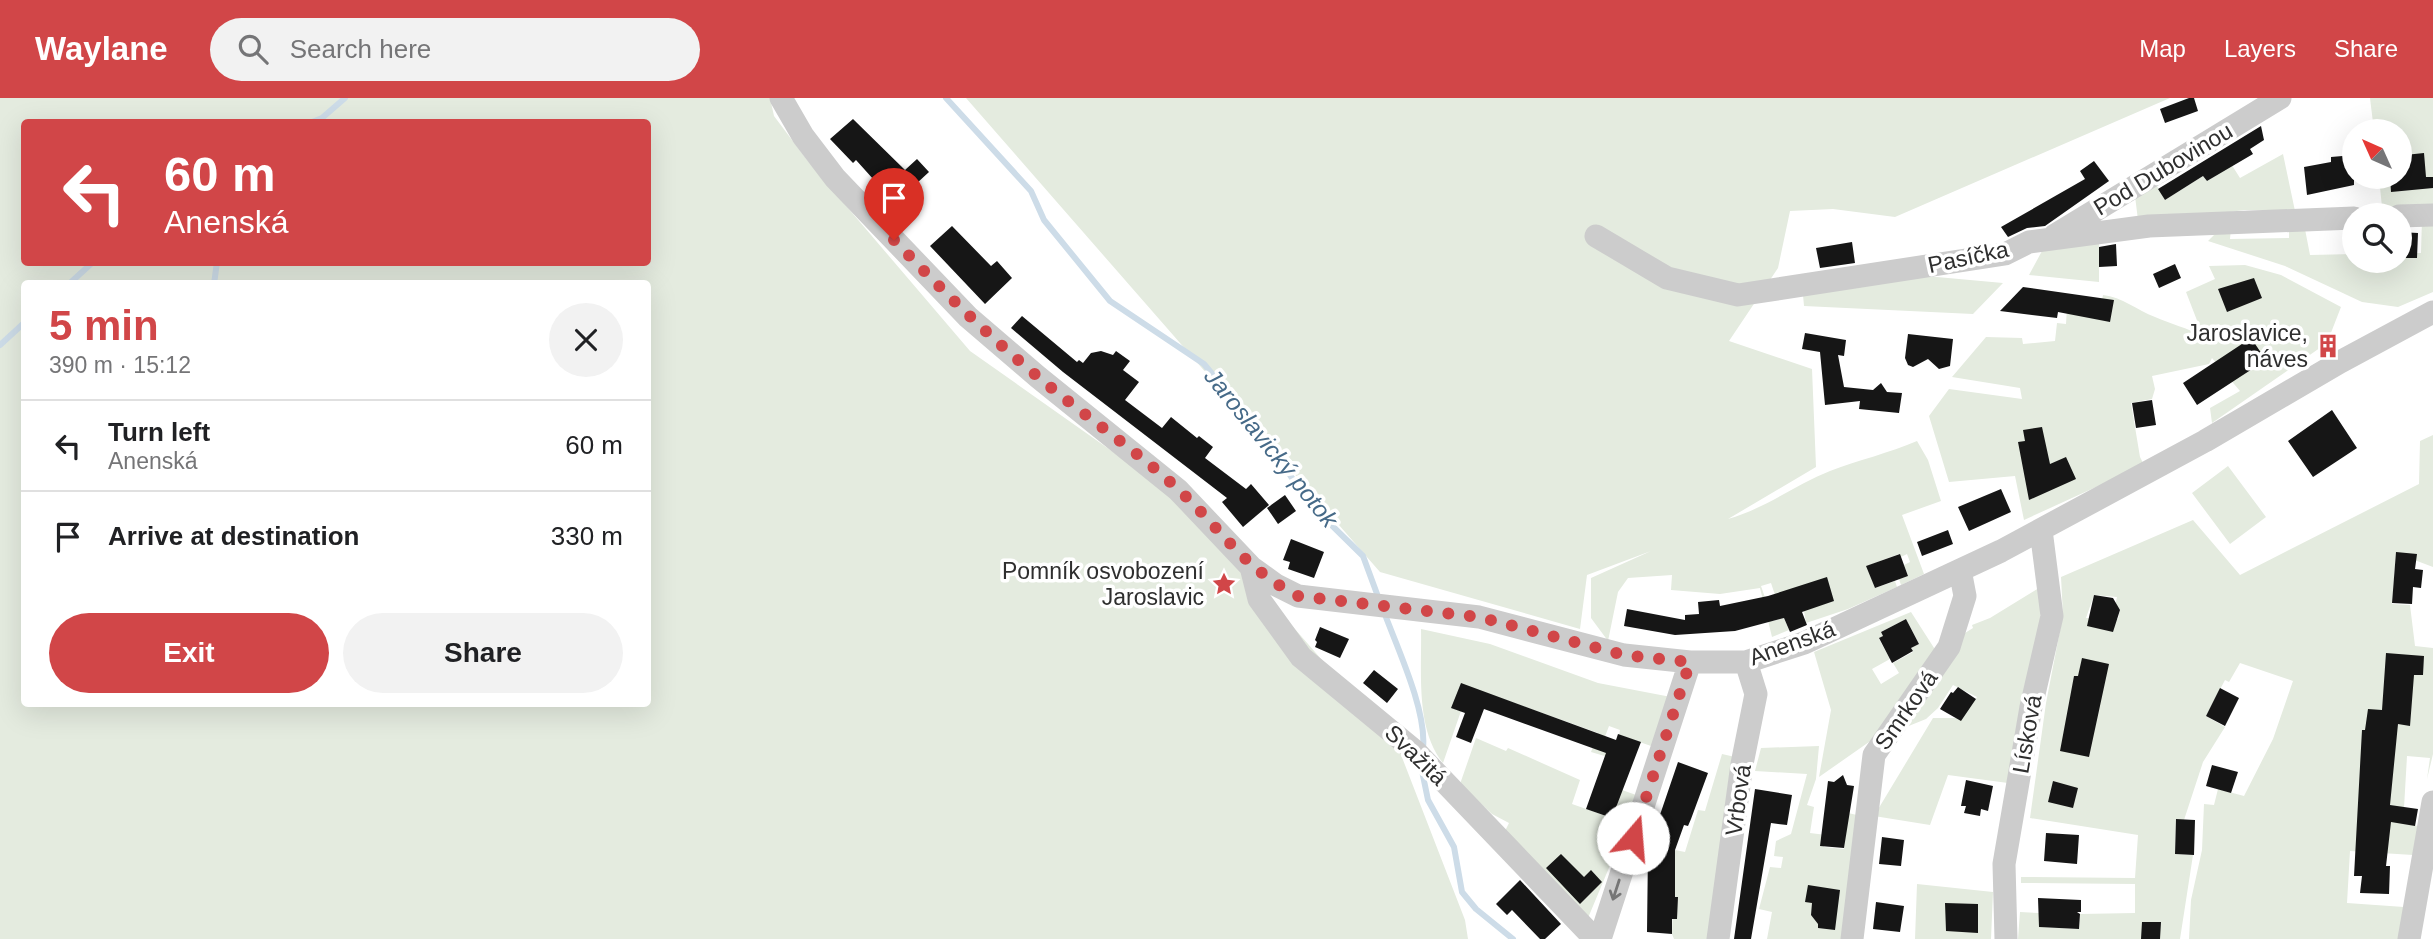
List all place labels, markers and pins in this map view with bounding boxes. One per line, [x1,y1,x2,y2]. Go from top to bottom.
pin [864,168,924,240]
place label: Jaroslavice, náves [2187,320,2308,372]
building icon: Jaroslavice, náves [2314,332,2342,360]
place label: Pomník osvobození Jaroslavic [1002,558,1205,610]
place icon: Pomník osvobození Jaroslavic [1210,570,1238,598]

